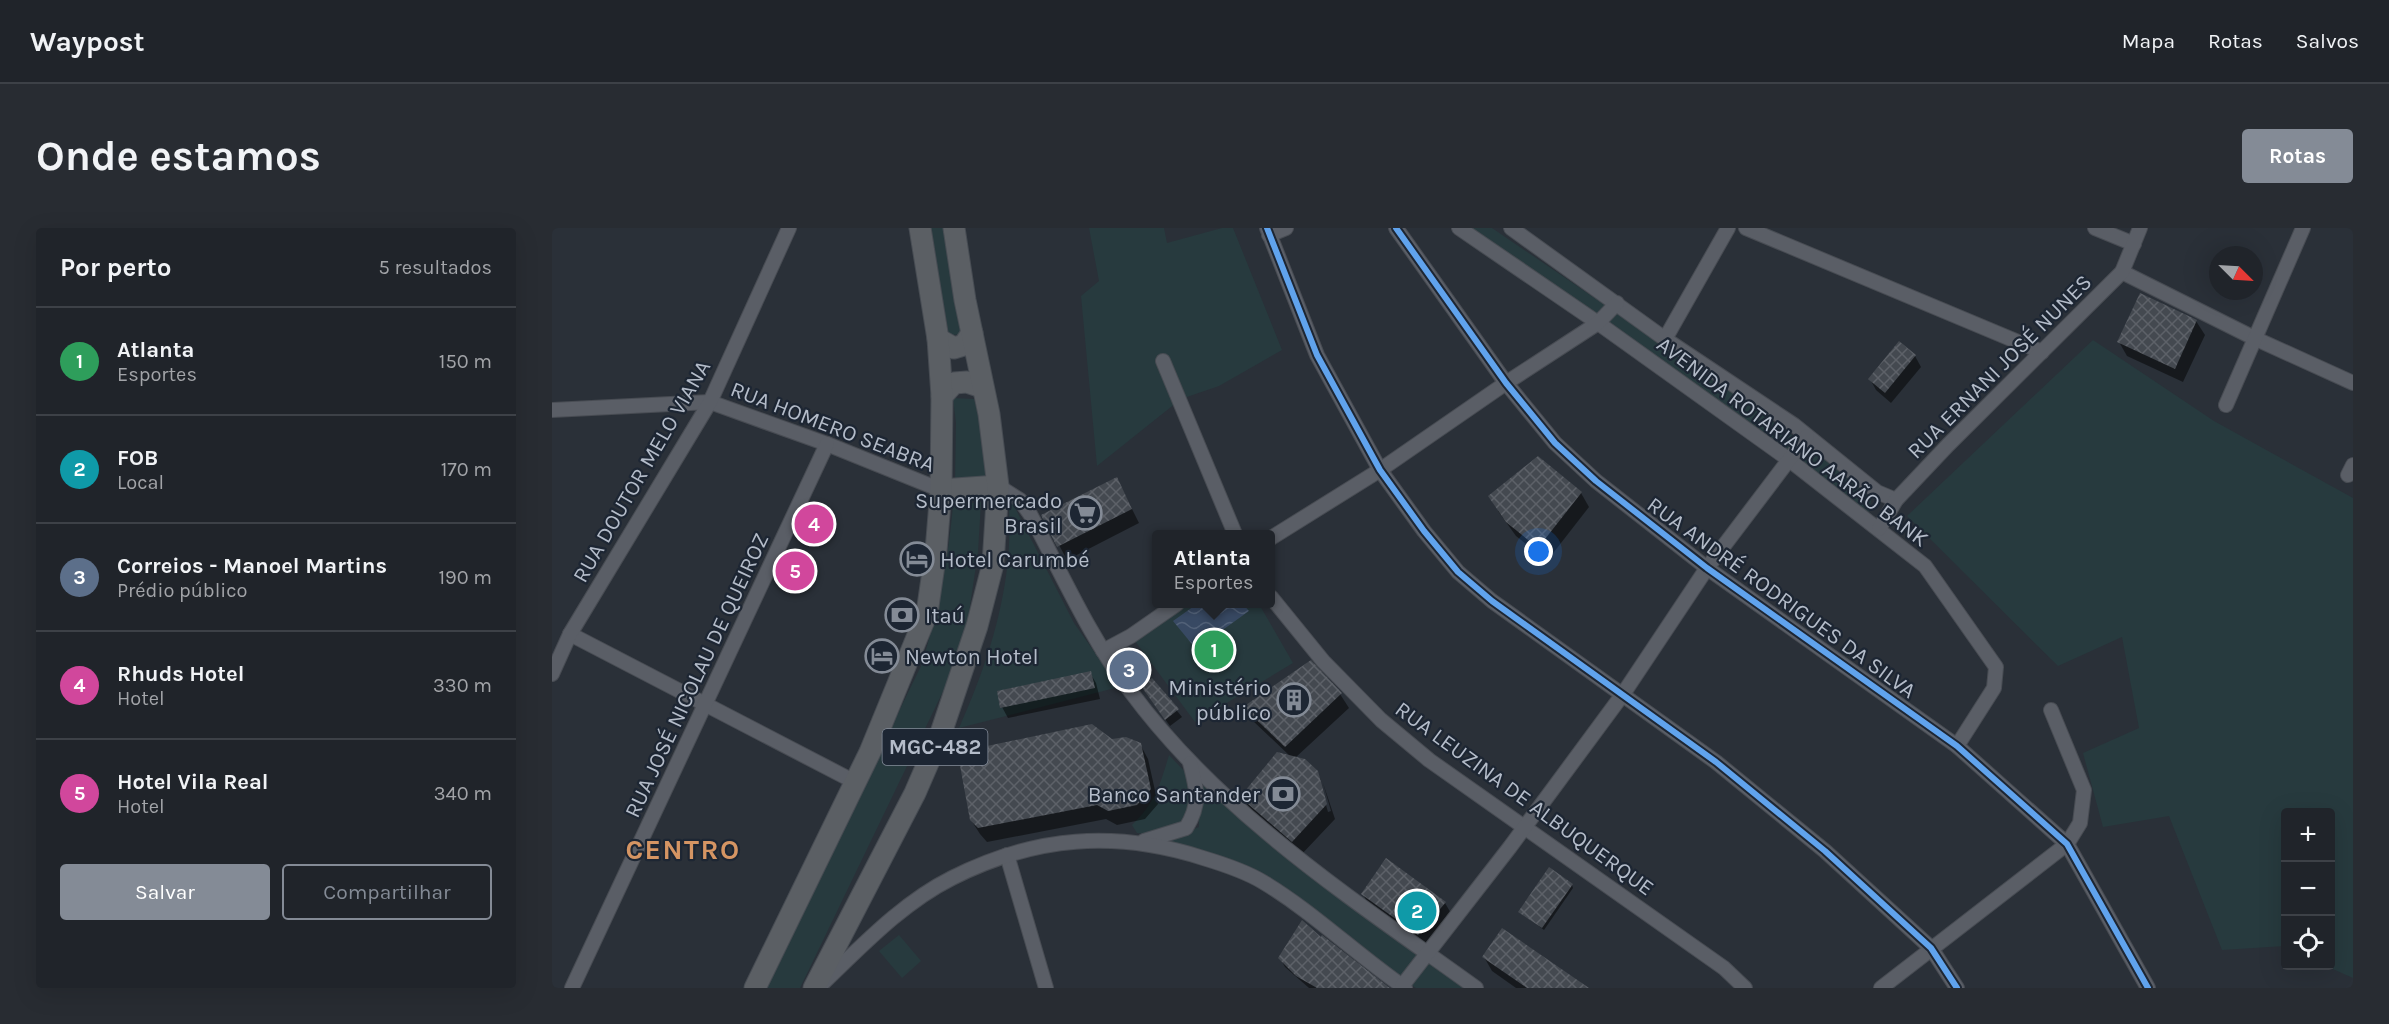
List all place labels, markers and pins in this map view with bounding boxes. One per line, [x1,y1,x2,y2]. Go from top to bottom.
place label: Supermercado Brasil [915,488,1062,539]
supermarket icon: Supermercado Brasil [1067,495,1103,531]
pin: 4 [794,502,834,546]
hotel icon: Hotel Carumbé [899,541,935,577]
place label: Hotel Carumbé [940,547,1089,573]
pin: 5 [776,548,814,594]
bank icon: Itaú [884,597,920,633]
place label: Itaú [925,603,965,629]
pin: 1 [1194,628,1234,672]
hotel icon: Newton Hotel [864,638,900,674]
place label: Newton Hotel [905,644,1039,670]
pin: 3 [1110,648,1148,692]
place label: Ministério público [1168,675,1271,726]
building icon: Ministério público [1276,682,1312,718]
bank icon: Banco Santander [1265,776,1301,812]
place label: Banco Santander [1088,782,1260,808]
pin: 2 [1398,888,1436,934]

